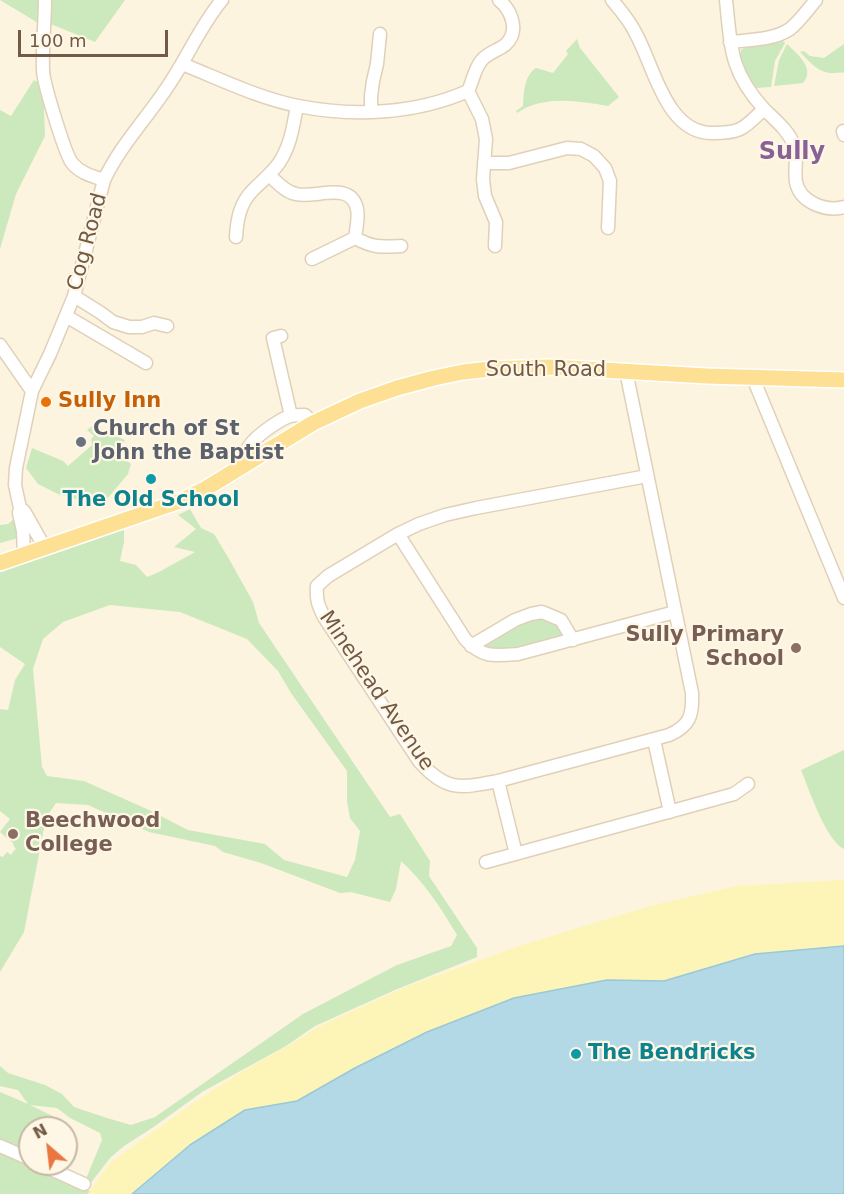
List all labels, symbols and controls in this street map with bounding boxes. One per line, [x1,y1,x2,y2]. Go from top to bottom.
scale bar [21,18,171,56]
text: 100 m [29,30,87,51]
district label: Sully [759,139,825,167]
street label: Cog Road [63,190,113,294]
street label: South Road [486,358,606,384]
place label: Sully Inn [58,389,161,415]
marker: Sully Inn [39,395,53,409]
place label: Church of St John the Baptist [93,417,284,467]
marker: Church of St John the Baptist [74,435,88,449]
marker: The Old School [144,472,158,486]
place label: The Old School [63,488,239,514]
street label: Minehead Avenue [313,606,439,776]
place label: Sully Primary School [625,623,784,673]
marker: Sully Primary School [789,641,803,655]
place label: Beechwood College [25,809,160,859]
marker: Beechwood College [6,827,20,841]
place label: The Bendricks [588,1041,756,1067]
marker: The Bendricks [569,1047,583,1061]
north arrow [18,1116,78,1176]
text: N [30,1120,51,1143]

